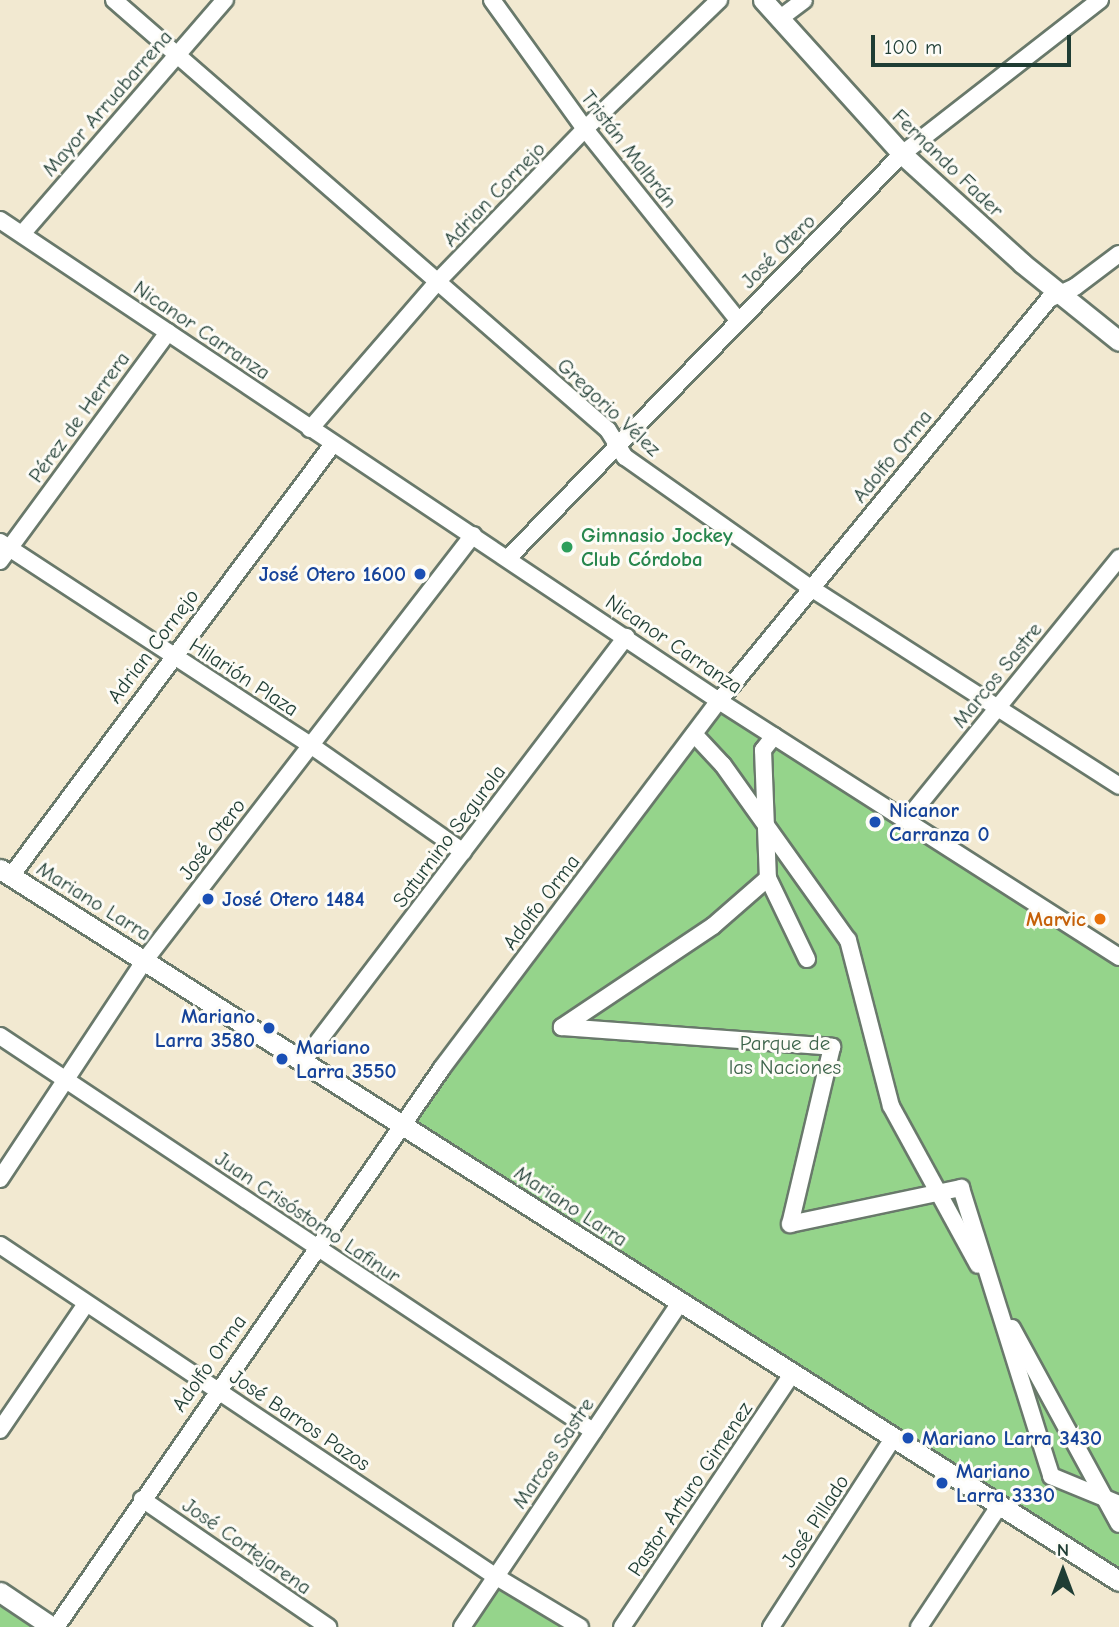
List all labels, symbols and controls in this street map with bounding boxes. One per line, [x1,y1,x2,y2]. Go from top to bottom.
scale bar [874,21,1074,65]
street label: Mayor Arruabarrena [37,25,177,181]
text: 100 m [884,35,942,59]
street label: Tristán Malbrán [575,85,683,213]
street label: Fernando Fader [887,104,1009,222]
street label: Adrian Cornejo [438,136,550,252]
street label: José Otero [735,208,821,294]
street label: Nicanor Carranza [129,275,275,385]
street label: Pérez de Herrera [23,347,135,487]
street label: Gregorio Vélez [552,353,666,461]
street label: Adolfo Orma [847,404,937,508]
place label: Gimnasio Jockey Club Córdoba [581,522,733,572]
marker: Gimnasio Jockey Club Córdoba [559,539,575,555]
place label: José Otero 1600 [259,561,406,587]
marker: José Otero 1600 [412,566,428,582]
street label: Adrian Cornejo [102,584,204,708]
street label: Nicanor Carranza [601,589,747,699]
street label: Marcos Sastre [947,617,1047,733]
street label: Hilarión Plaza [185,632,303,722]
street label: Saturnino Segurola [387,760,511,912]
street label: José Otero [173,793,251,885]
place label: Nicanor Carranza 0 [889,797,989,847]
marker: Nicanor Carranza 0 [867,814,883,830]
street label: Adolfo Orma [497,849,585,955]
street label: Mariano Larra [32,856,156,946]
place label: José Otero 1484 [222,886,365,912]
marker: José Otero 1484 [200,891,216,907]
place label: Marvic [1026,906,1086,932]
marker: Marvic [1092,911,1108,927]
place label: Mariano Larra 3580 [155,1003,255,1053]
marker: Mariano Larra 3580 [261,1020,277,1036]
park label: Parque de las Naciones [729,1030,841,1080]
place label: Mariano Larra 3550 [296,1034,397,1084]
marker: Mariano Larra 3550 [274,1051,290,1067]
street label: Juan Crisóstomo Lafinur [210,1145,406,1289]
street label: Mariano Larra [510,1160,632,1252]
street label: Adolfo Orma [166,1310,252,1416]
street label: José Barros Pazos [225,1364,375,1476]
street label: Marcos Sastre [507,1393,599,1513]
street label: Pastor Arturo Gimenez [622,1397,758,1581]
place label: Mariano Larra 3430 [922,1425,1102,1451]
marker: Mariano Larra 3430 [900,1430,916,1446]
place label: Mariano Larra 3330 [956,1458,1055,1508]
street label: José Pillado [776,1470,854,1572]
marker: Mariano Larra 3330 [934,1475,950,1491]
street label: José Cortejarena [178,1492,316,1600]
north arrow [1028,1536,1098,1606]
text: N [1057,1539,1069,1561]

